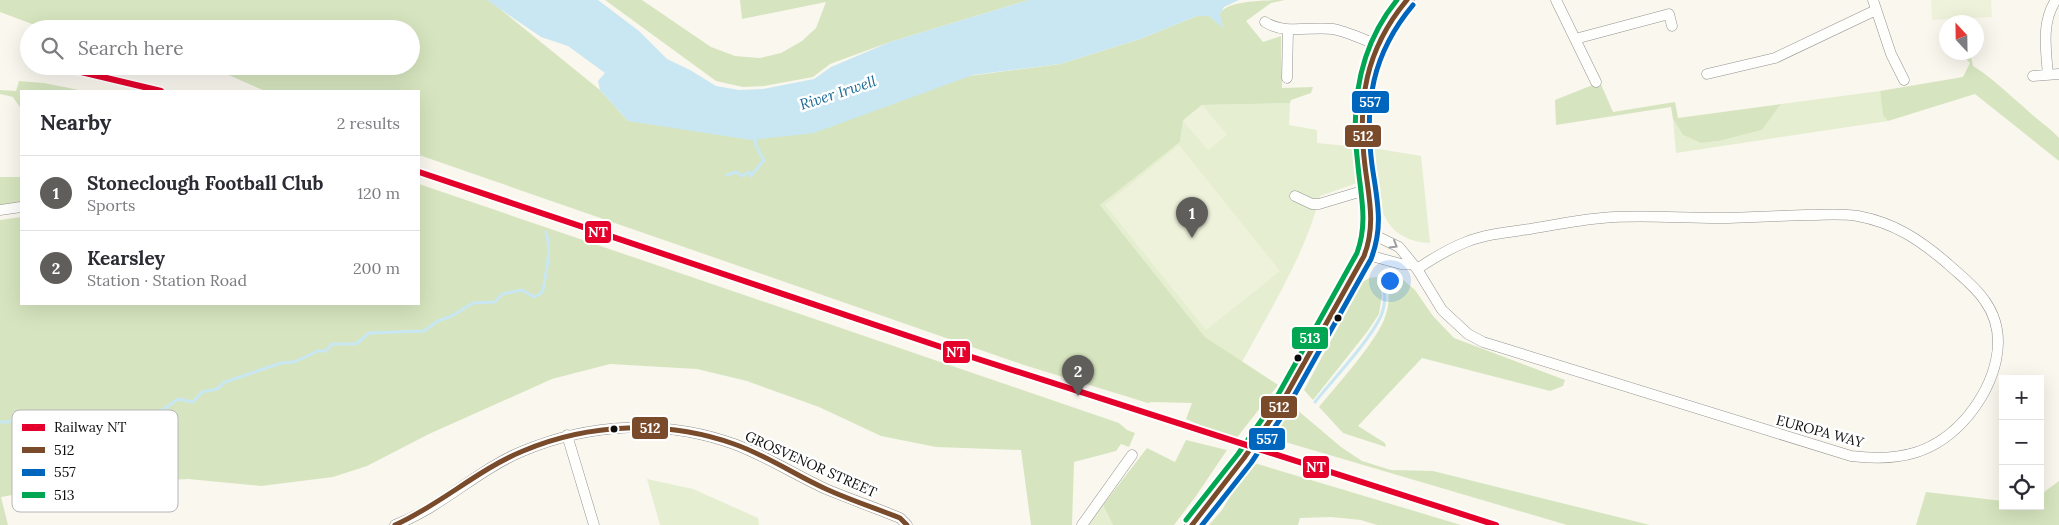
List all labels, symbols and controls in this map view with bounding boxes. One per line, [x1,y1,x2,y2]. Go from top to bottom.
north arrow [1939,15,1984,60]
search box [20,20,420,75]
icon: search [38,34,66,62]
text: Search here [78,36,184,60]
water label: River Irwell [797,71,879,114]
line badge: 557 [1351,90,1390,114]
text: 557 [1359,93,1381,111]
text: Nearby [40,109,111,136]
text: 2 results [337,113,400,133]
line badge: 512 [1344,124,1382,148]
text: 512 [1353,127,1373,145]
text: Stoneclough Football Club [87,171,323,195]
text: 1 [53,183,59,203]
text: 120 m [357,183,400,203]
text: Sports [87,195,136,215]
pin: 1 [1176,197,1208,238]
line badge: NT [584,220,612,244]
text: NT [588,223,608,241]
one-way arrow [1388,238,1397,248]
text: Kearsley [87,246,165,270]
text: 2 [52,258,60,278]
text: 200 m [353,258,400,278]
your location [1377,268,1403,294]
text: Station · Station Road [87,270,247,290]
unlabelled marker [1333,313,1343,323]
line badge: 513 [1291,326,1329,350]
text: 513 [1299,329,1321,347]
line badge: NT [942,340,971,364]
text: NT [946,343,966,361]
unlabelled marker [1293,353,1303,363]
pin: 2 [1062,355,1094,396]
map controls [1999,375,2044,510]
button: + [1999,375,2044,420]
line badge: 512 [1260,395,1298,419]
text: 512 [1269,398,1289,416]
legend [12,410,178,512]
street label: EUROPA WAY [1774,411,1867,452]
line badge: 512 [631,416,669,440]
text: Railway NT [54,418,127,436]
text: 512 [640,419,660,437]
button: − [1999,420,2044,465]
unlabelled marker [609,424,619,434]
street label: GROSVENOR STREET [742,427,880,501]
line badge: 557 [1248,427,1286,451]
text: 557 [1256,430,1278,448]
text: 512 [54,441,74,459]
line badge: NT [1302,455,1330,479]
text: NT [1306,458,1326,476]
text: 557 [54,463,76,481]
button: locate [1999,465,2044,510]
text: 513 [54,486,75,504]

